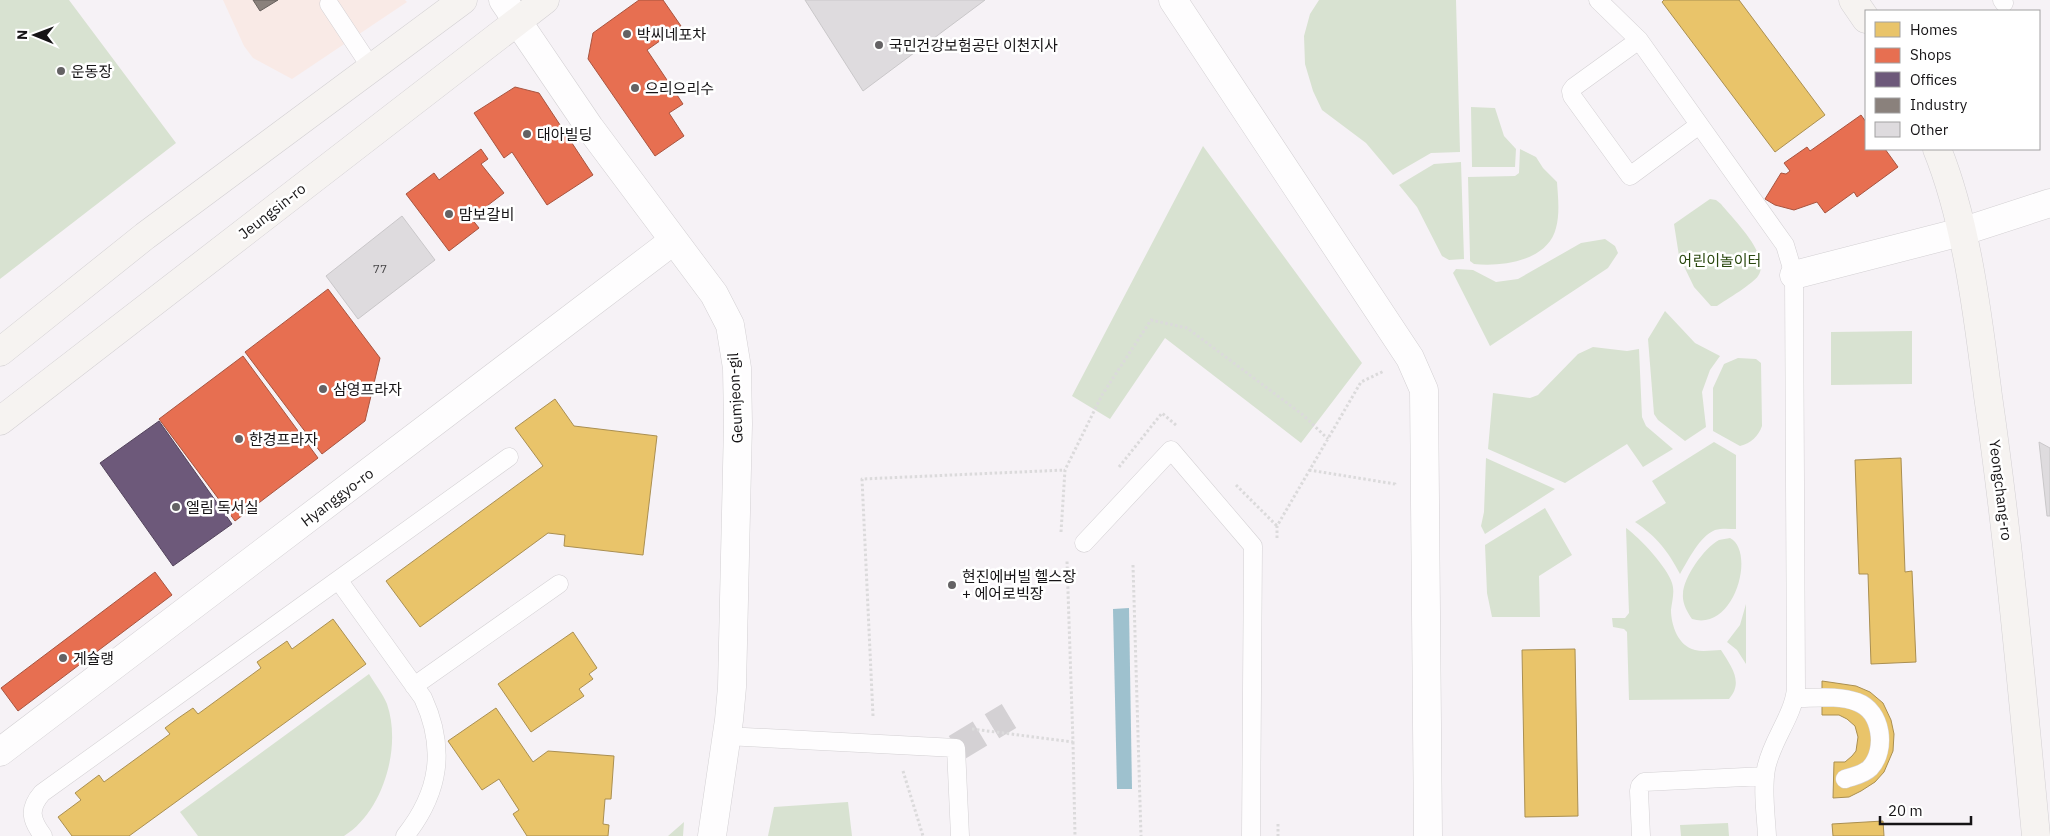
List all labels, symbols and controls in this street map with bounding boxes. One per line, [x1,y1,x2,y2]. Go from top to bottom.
north arrow [10,10,60,60]
legend [1865,10,2040,150]
text: Homes [1910,20,1958,39]
place label: 박씨네포차 [637,25,706,44]
marker: 박씨네포차 [621,28,633,40]
text: N [13,30,31,40]
place label: 국민건강보험공단 이천지사 [889,36,1058,55]
marker: 국민건강보험공단 이천지사 [873,39,885,51]
text: Shops [1910,45,1952,64]
place label: 운동장 [71,62,113,81]
marker: 운동장 [55,65,67,77]
text: Offices [1910,70,1957,89]
place label: 으리으리수 [645,79,714,98]
marker: 으리으리수 [629,82,641,94]
text: Industry [1910,95,1968,114]
text: Other [1910,120,1949,139]
place label: 대아빌딩 [537,125,592,144]
marker: 대아빌딩 [521,128,533,140]
street label: Jeungsin-ro [235,179,309,243]
place label: 맘보갈비 [459,205,514,224]
marker: 맘보갈비 [443,208,455,220]
park label: 어린이놀이터 [1679,251,1761,270]
house number: 77 [373,261,387,276]
street label: Geumjeon-gil [723,352,747,444]
place label: 삼영프라자 [333,380,402,399]
marker: 삼영프라자 [317,383,329,395]
place label: 한경프라자 [249,430,318,449]
marker: 한경프라자 [233,433,245,445]
street label: Yeongchang-ro [1985,438,2017,542]
street label: Hyanggyo-ro [297,463,377,531]
place label: 엘림 독서실 [186,498,259,517]
marker: 엘림 독서실 [170,501,182,513]
place label: 현진에버빌 헬스장 + 에어로빅장 [962,567,1076,603]
marker: 현진에버빌 헬스장 + 에어로빅장 [946,579,958,591]
place label: 게슐랭 [73,649,114,668]
marker: 게슐랭 [57,652,69,664]
scale bar [1880,794,1971,826]
text: 20 m [1888,801,1923,820]

